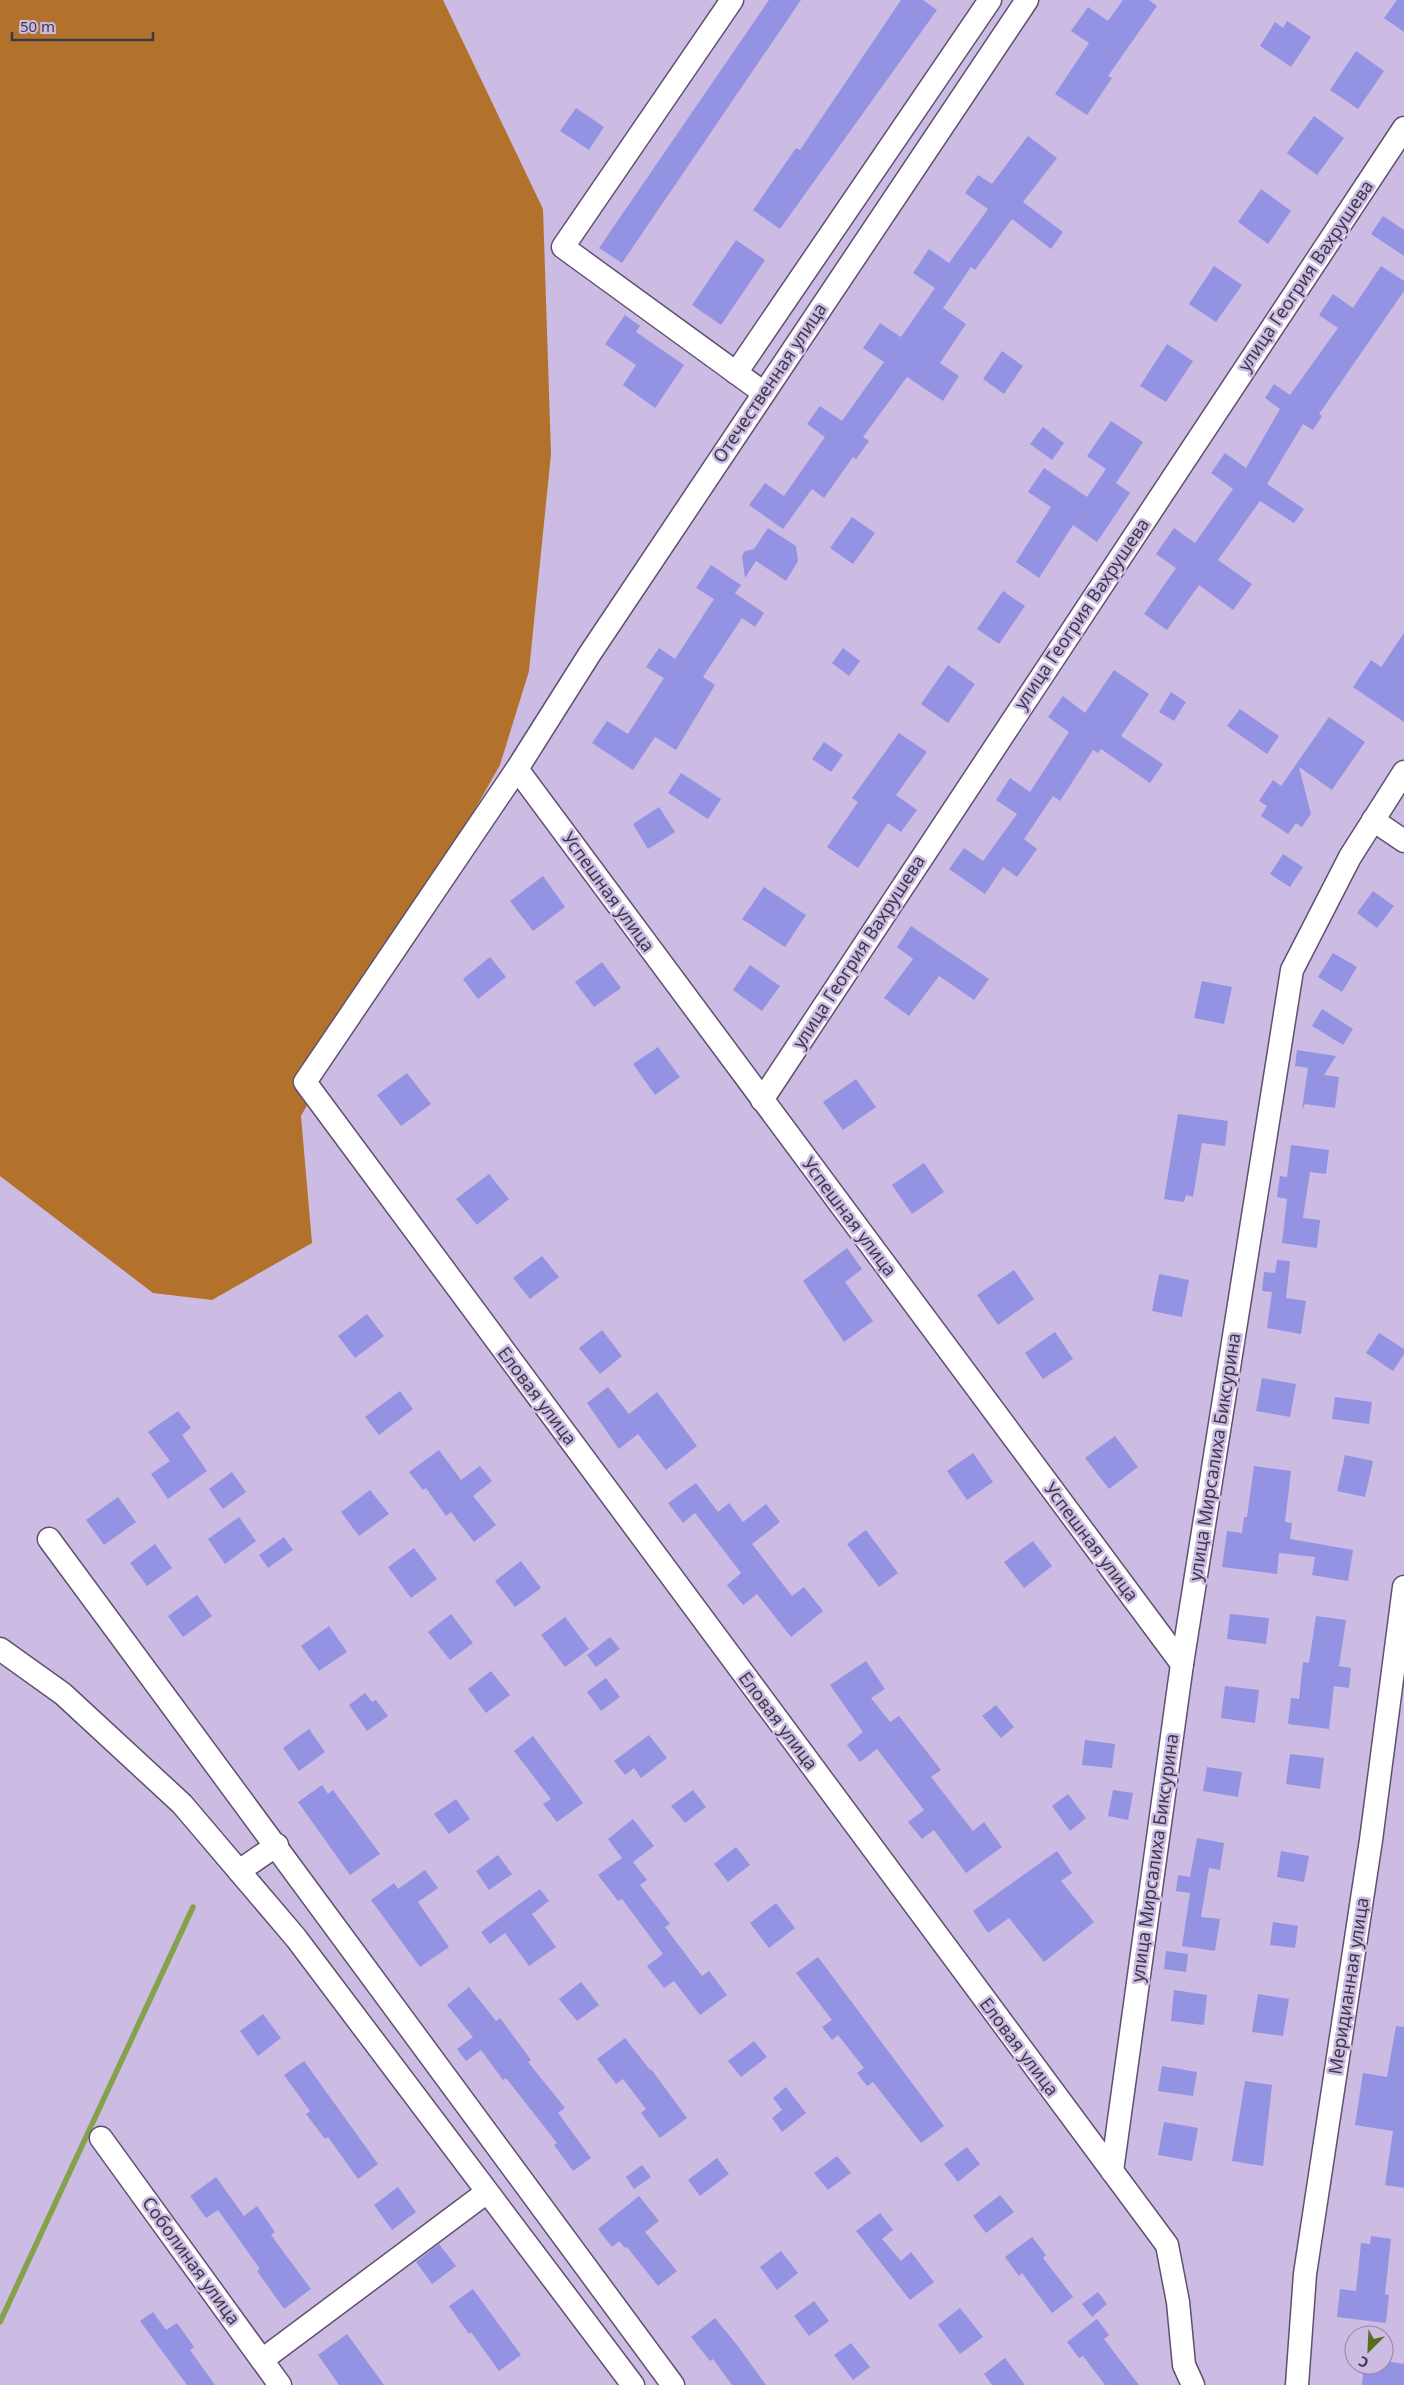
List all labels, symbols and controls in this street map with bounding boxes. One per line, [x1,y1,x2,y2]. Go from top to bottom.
scale bar [12,10,154,42]
text: 50 m [20,16,55,36]
street label: улица Геогрия Вахрушева [1232,175,1378,376]
street label: Отечественная улица [707,298,832,467]
street label: улица Геогрия Вахрушева [1008,513,1154,714]
street label: Успешная улица [557,827,661,956]
street label: улица Геогрия Вахрушева [787,850,930,1053]
street label: Успешная улица [797,1152,902,1281]
street label: улица Мирсалиха Биксурина [1183,1331,1245,1583]
street label: Еловая улица [493,1341,583,1450]
street label: Успешная улица [1039,1477,1144,1606]
street label: Еловая улица [734,1666,824,1775]
street label: улица Мирсалиха Биксурина [1125,1732,1183,1984]
street label: Меридианная улица [1322,1896,1374,2076]
street label: Еловая улица [975,1992,1065,2101]
street label: Соболиная улица [137,2192,246,2329]
north arrow [1344,2325,1394,2375]
text: С [1356,2352,1371,2373]

